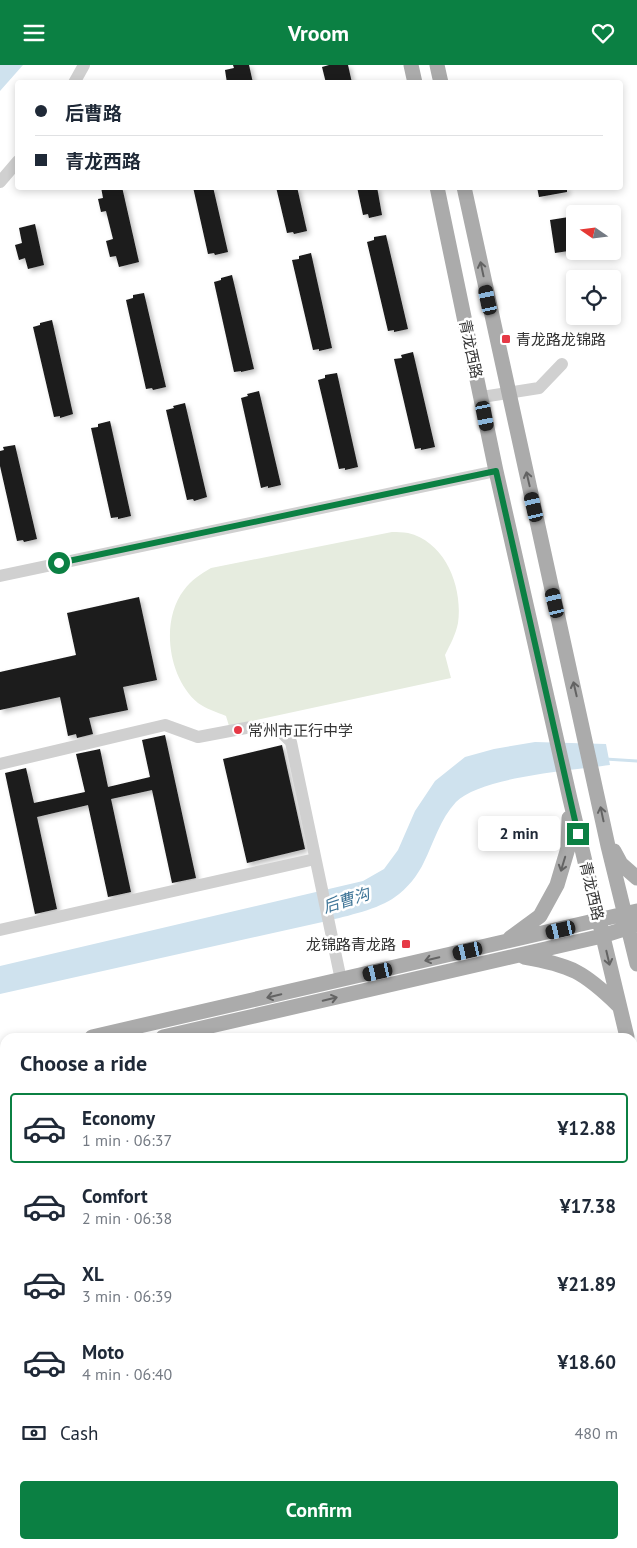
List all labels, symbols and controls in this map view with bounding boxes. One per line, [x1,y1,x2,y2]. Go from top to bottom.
icon: menu [20,19,48,47]
text: Vroom [288,19,349,47]
icon: heart [589,19,617,47]
text: 后曹路 [65,101,122,125]
text: 青龙西路 [65,149,141,173]
north arrow [566,205,621,260]
map controls [566,205,621,325]
one-way arrow [477,262,486,278]
button: locate [566,270,621,325]
car [477,284,498,316]
street label: 青龙西路 [455,318,487,380]
place label: 青龙路龙锦路 [516,330,606,349]
marker: 青龙路龙锦路 [500,333,512,345]
car [474,400,495,432]
one-way arrow [523,472,532,488]
car [523,491,544,523]
route start [48,552,70,574]
car [544,587,565,619]
one-way arrow [570,682,579,698]
place label: 常州市正行中学 [248,721,353,740]
marker: 常州市正行中学 [232,724,244,736]
one-way arrow [596,807,606,823]
callout: 2 min [478,817,560,851]
text: 2 min [499,823,539,843]
route end [567,823,589,845]
one-way arrow [558,856,568,872]
street label: 青龙西路 [576,860,608,922]
water label: 后曹沟 [320,882,374,917]
car [544,919,577,941]
place label: 龙锦路青龙路 [306,935,396,954]
marker: 龙锦路青龙路 [400,938,412,950]
car [451,940,484,962]
one-way arrow [604,950,613,966]
one-way arrow [424,955,440,964]
car [361,961,394,983]
one-way arrow [266,992,282,1001]
one-way arrow [322,994,338,1003]
text: Choose a ride [20,1049,147,1077]
icon: car [22,1106,67,1151]
text: Economy [82,1106,155,1130]
text: ¥12.88 [557,1116,616,1140]
text: 1 min · 06:37 [82,1130,172,1150]
icon: car [22,1184,67,1229]
text: Comfort [82,1184,148,1208]
text: ¥17.38 [560,1194,616,1218]
text: 2 min · 06:38 [82,1208,172,1228]
icon: car [22,1262,67,1307]
text: XL [82,1262,104,1286]
text: ¥21.89 [557,1272,616,1296]
text: 3 min · 06:39 [82,1286,172,1306]
icon: car [22,1340,67,1385]
text: Moto [82,1340,124,1364]
text: ¥18.60 [557,1350,616,1374]
text: 4 min · 06:40 [82,1364,172,1384]
icon: cash [20,1419,48,1447]
text: Cash [60,1421,98,1445]
text: 480 m [575,1423,618,1443]
button: Confirm [20,1481,618,1539]

